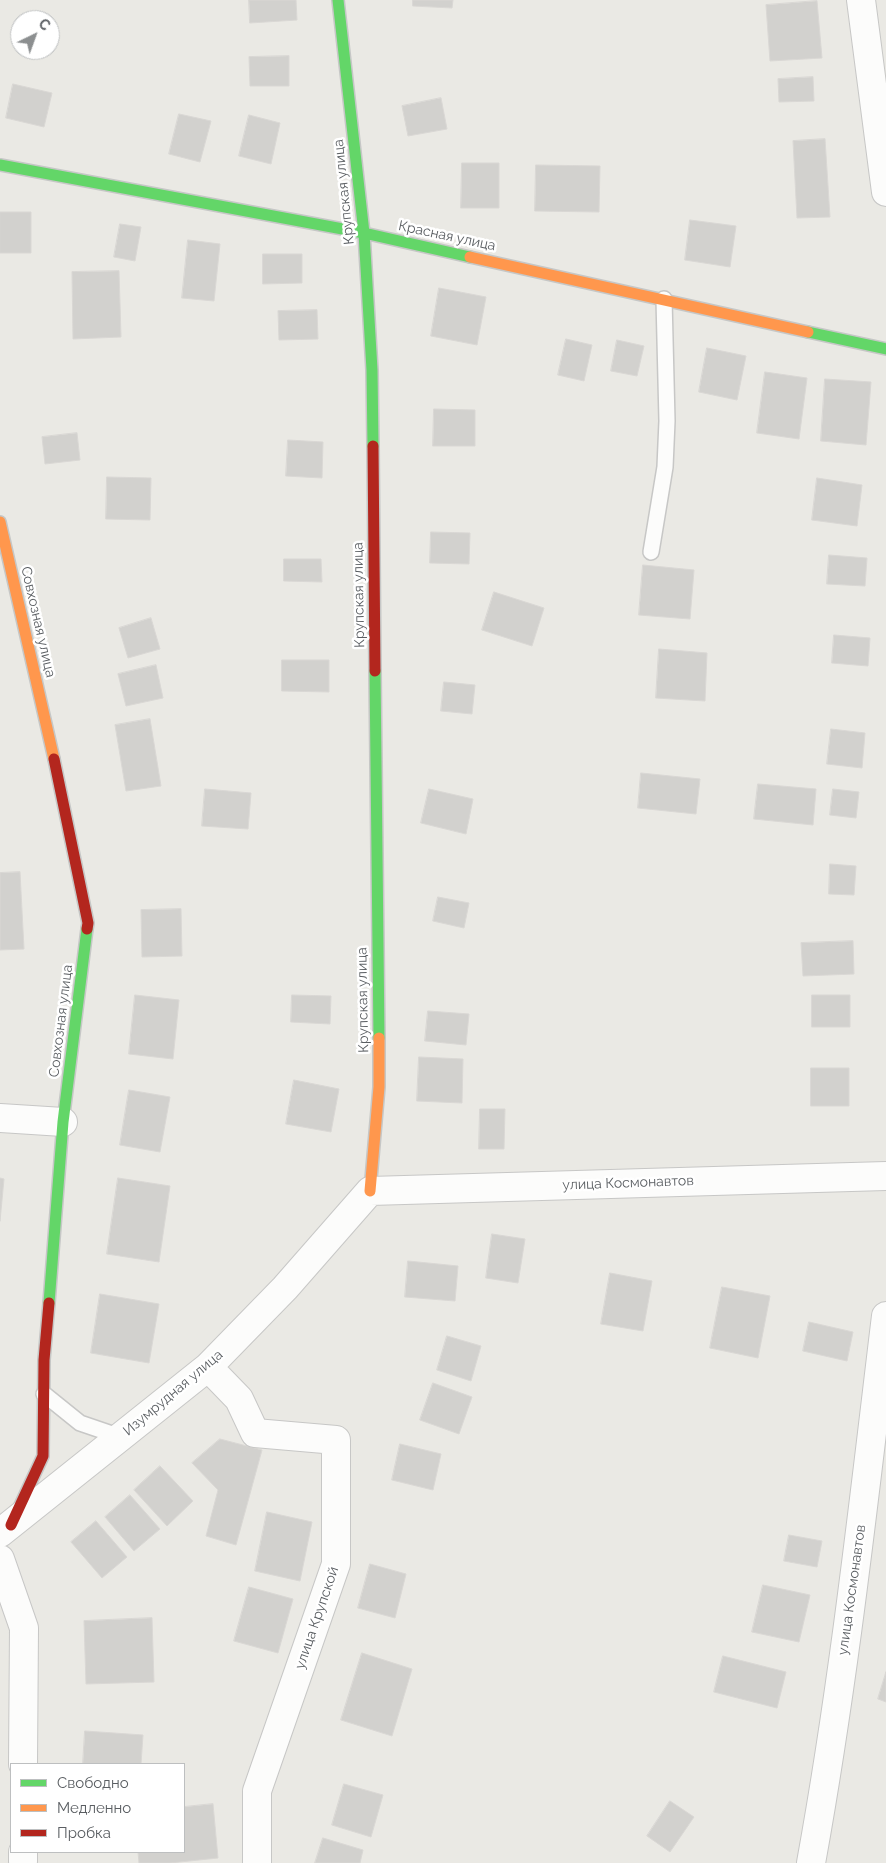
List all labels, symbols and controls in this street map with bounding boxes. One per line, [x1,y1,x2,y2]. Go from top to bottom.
north arrow [10,10,60,60]
text: С [35,15,53,34]
street label: Крупская улица [330,139,358,245]
street label: Красная улица [397,217,497,255]
street label: Крупская улица [350,542,368,648]
street label: Совхозная улица [17,565,59,679]
street label: Крупская улица [354,947,372,1053]
street label: Совхозная улица [46,964,76,1078]
street label: улица Космонавтов [562,1172,694,1194]
street label: Изумрудная улица [120,1346,226,1440]
street label: улица Космонавтов [835,1524,869,1656]
street label: улица Крупской [292,1565,342,1671]
legend [10,1763,185,1853]
text: Свободно [57,1774,129,1792]
text: Медленно [57,1799,131,1817]
text: Пробка [57,1824,111,1842]

